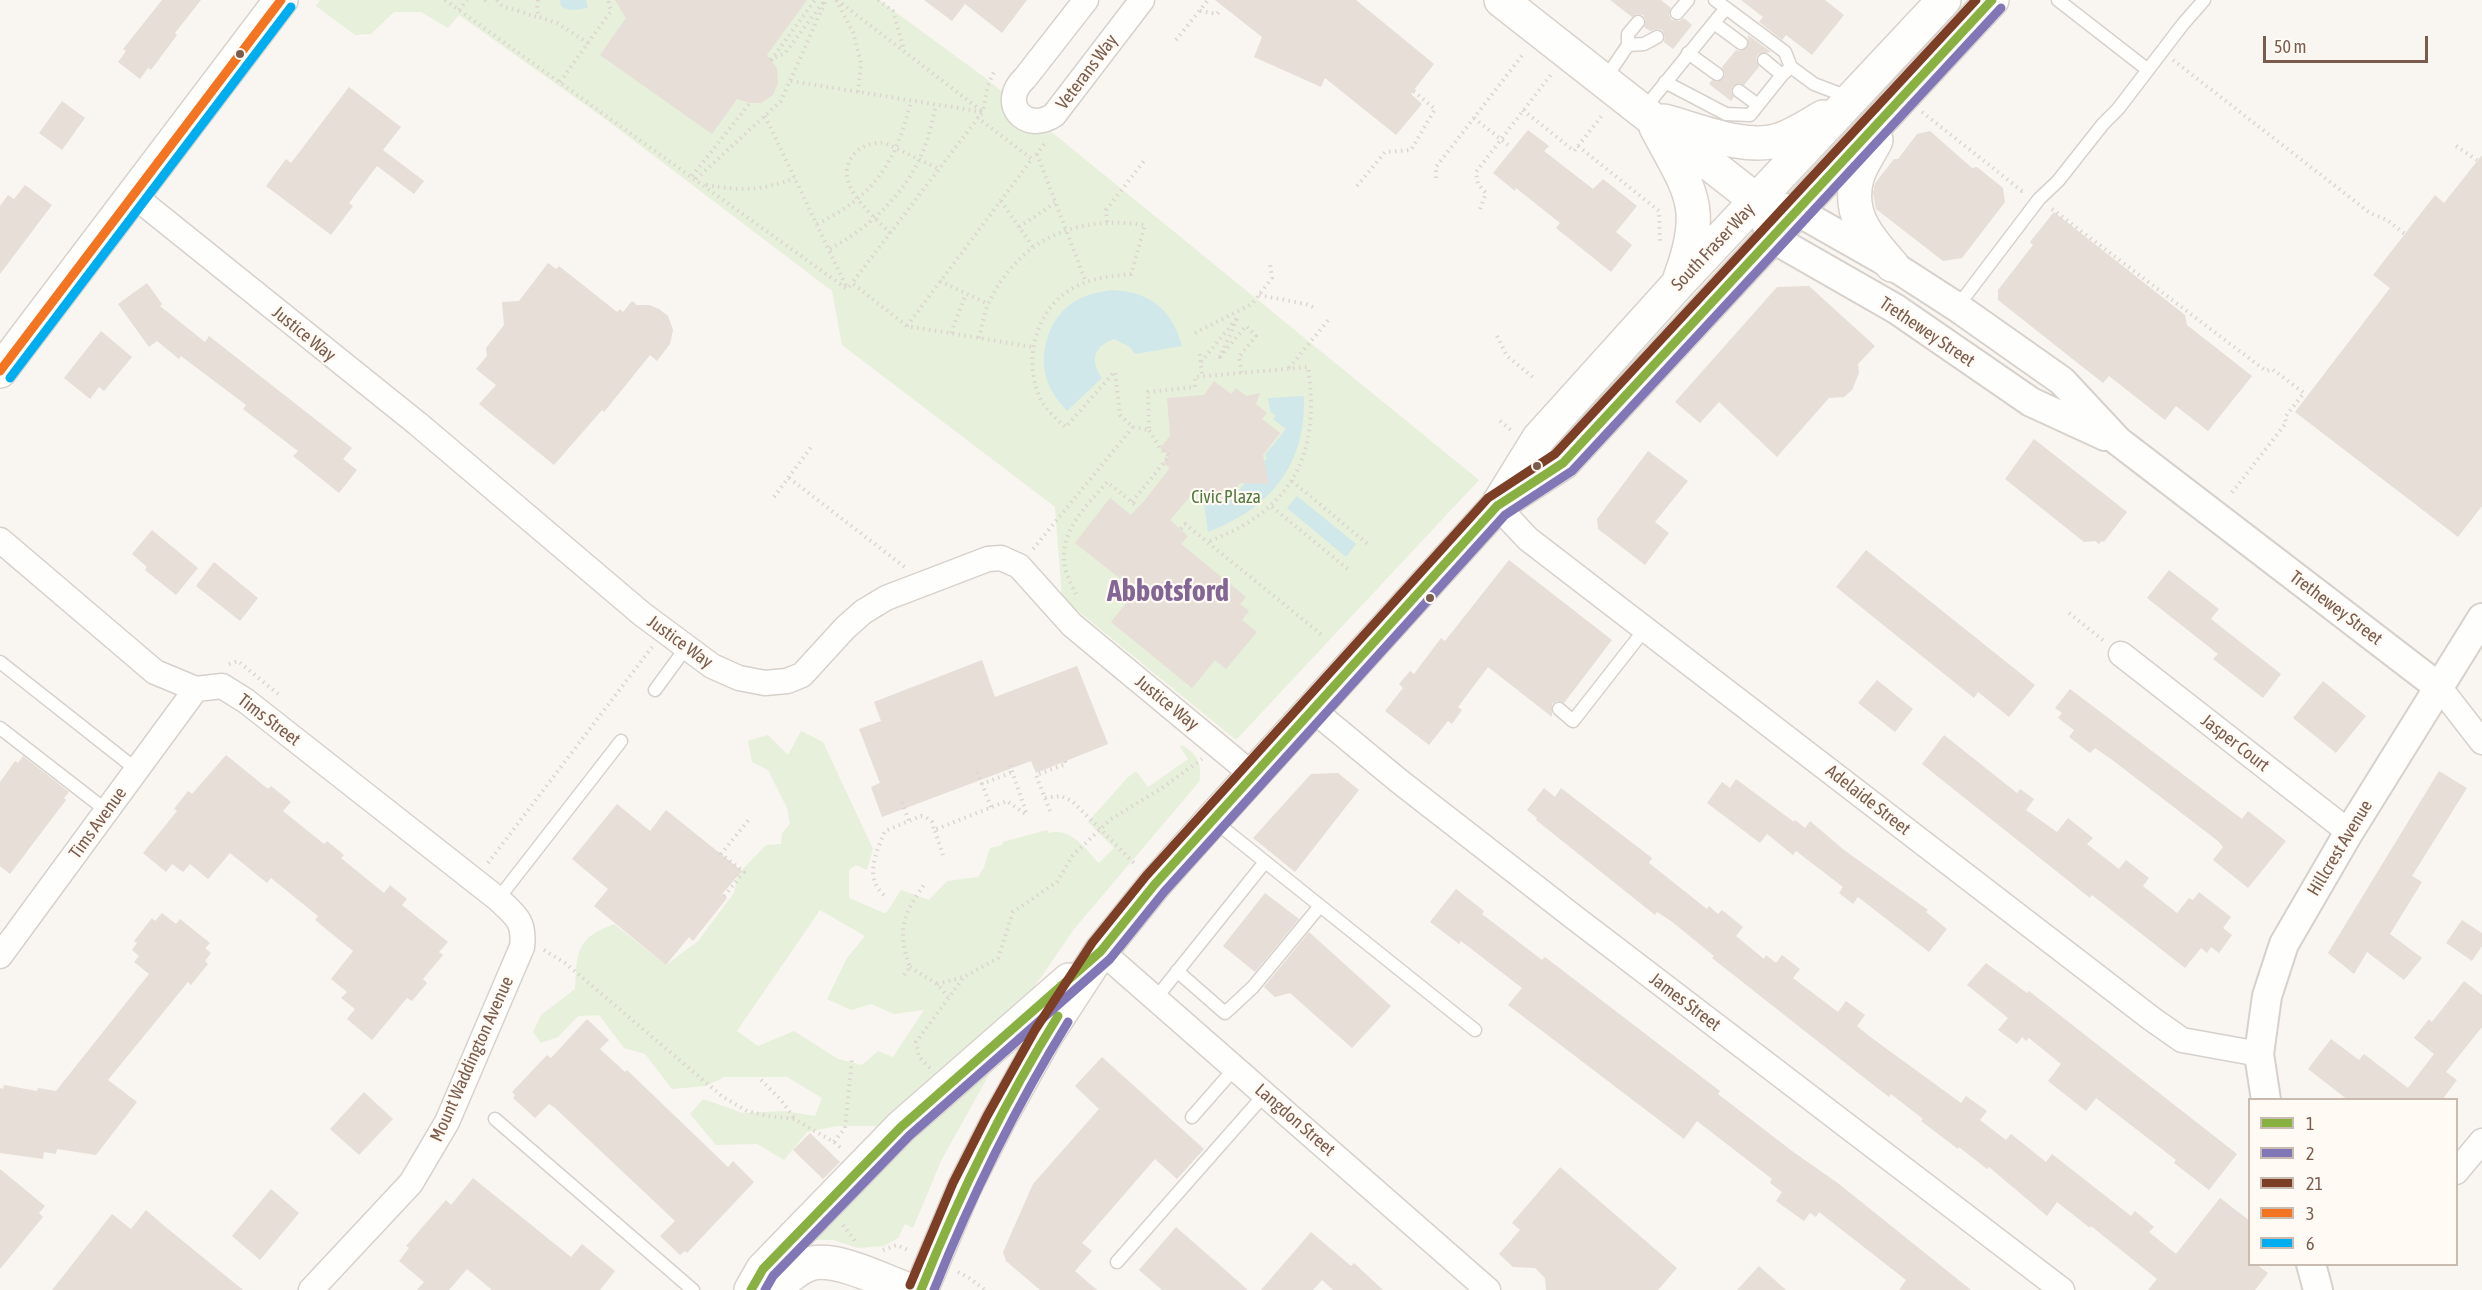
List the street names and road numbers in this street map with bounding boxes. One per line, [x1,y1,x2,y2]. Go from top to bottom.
street label: Veterans Way [1052,30,1122,114]
street label: South Fraser Way [1667,199,1759,295]
street label: Trethewey Street [1875,292,1979,372]
street label: Justice Way [268,302,340,366]
street label: Trethewey Street [2286,566,2386,650]
street label: Justice Way [643,611,717,673]
street label: Justice Way [1131,671,1203,735]
street label: Tims Street [233,689,305,751]
street label: Jasper Court [2197,710,2273,776]
street label: Adelaide Street [1821,760,1915,840]
street label: Tims Avenue [65,783,131,863]
street label: Hillcrest Avenue [2303,796,2377,900]
street label: James Street [1645,968,1725,1036]
street label: Mount Waddington Avenue [426,973,518,1145]
street label: Langdon Street [1251,1079,1339,1161]

